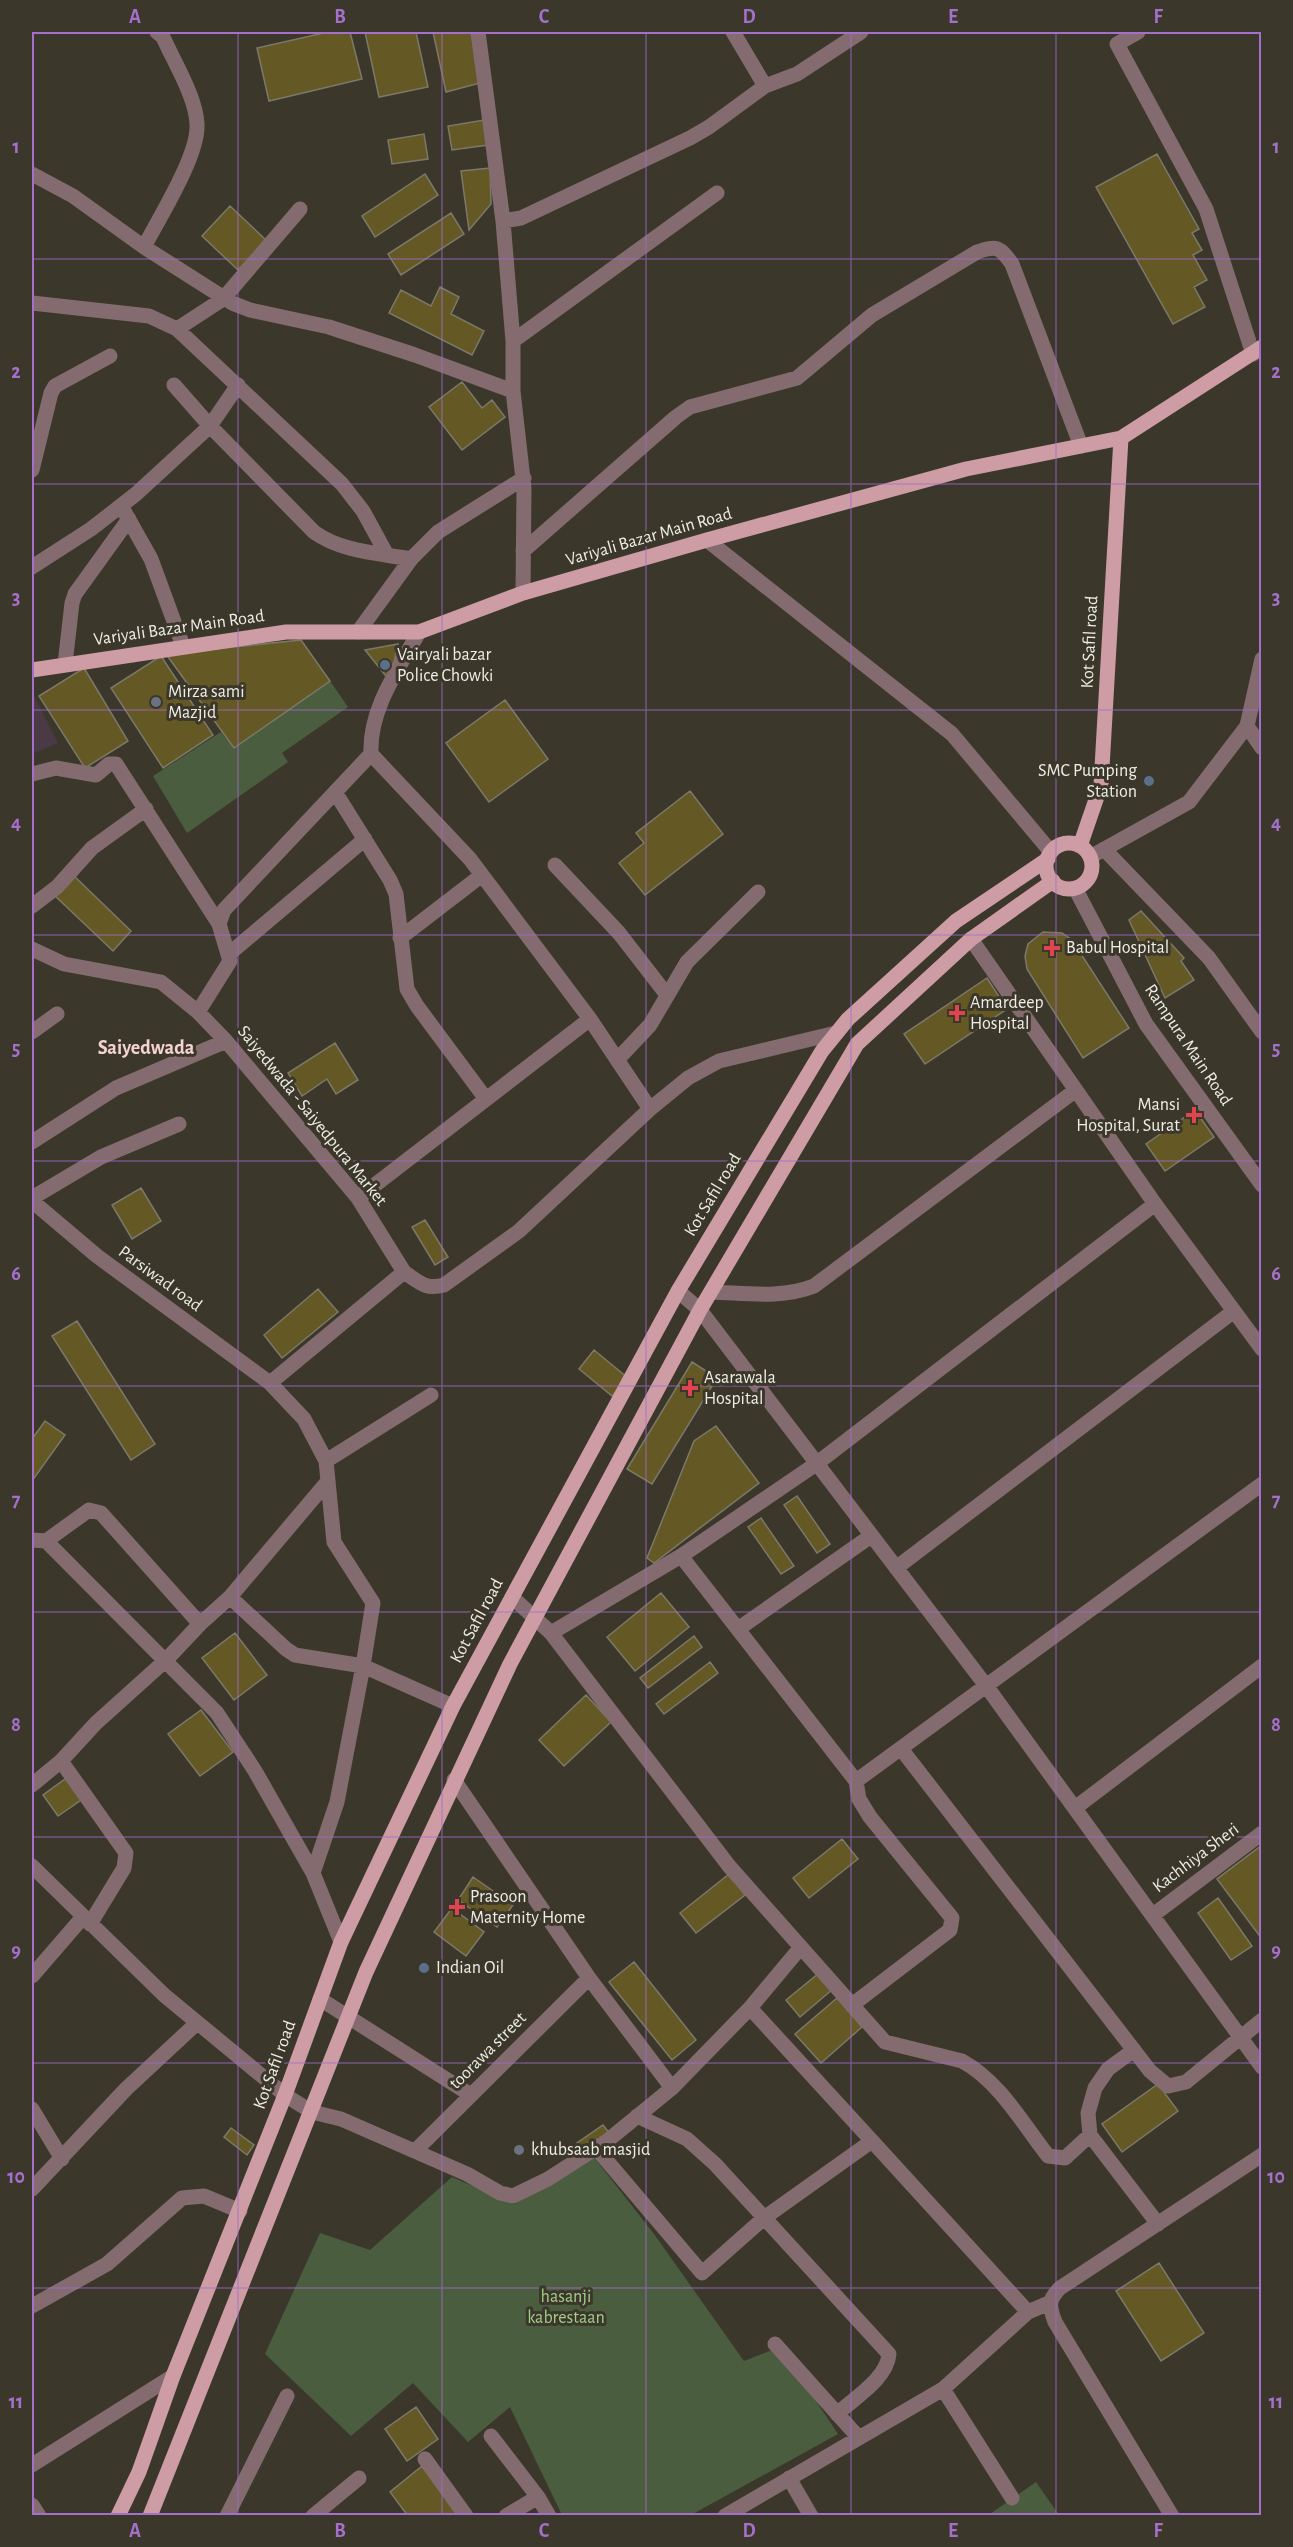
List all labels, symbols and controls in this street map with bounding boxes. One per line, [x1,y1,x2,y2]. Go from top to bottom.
text: A [129,7,141,27]
text: B [334,7,346,27]
text: C [539,7,550,27]
text: D [742,7,756,27]
text: E [948,7,958,27]
text: F [1153,7,1163,27]
text: 1 [12,137,20,157]
text: 1 [1272,137,1280,157]
text: 2 [11,362,21,382]
text: 2 [1271,362,1281,382]
street label: Variyali Bazar Main Road [564,505,734,569]
text: 3 [12,588,20,608]
text: 3 [1272,588,1280,608]
street label: Kot Safil road [1079,595,1101,689]
street label: Variyali Bazar Main Road [93,607,265,649]
place label: Vairyali bazar Police Chowki [397,646,493,685]
marker: Vairyali bazar Police Chowki [378,658,392,672]
place label: Mirza sami Mazjid [168,683,245,722]
marker: Mirza sami Mazjid [149,695,163,709]
place label: SMC Pumping Station [1038,762,1137,801]
marker: SMC Pumping Station [1142,774,1156,788]
text: 4 [11,813,21,833]
text: 4 [1271,813,1281,833]
marker: Babul Hospital [1043,939,1061,957]
place label: Babul Hospital [1066,939,1169,957]
street label: Rampura Main Road [1141,981,1235,1109]
place label: Amardeep Hospital [970,994,1044,1033]
marker: Amardeep Hospital [948,1004,966,1022]
street label: Saiyedwada - Saiyedpura Market [234,1023,390,1210]
district label: Saiyedwada [98,1038,195,1058]
text: 5 [12,1039,20,1059]
text: 5 [1272,1039,1280,1059]
place label: Mansi Hospital, Surat [1076,1096,1180,1135]
marker: Mansi Hospital, Surat [1185,1106,1203,1124]
street label: Kot Safil road [681,1151,745,1239]
street label: Parsiwad road [115,1243,205,1315]
text: 6 [11,1264,21,1284]
text: 6 [1271,1264,1281,1284]
place label: Asarawala Hospital [704,1369,776,1408]
marker: Asarawala Hospital [681,1379,699,1397]
text: 7 [12,1490,21,1510]
text: 7 [1272,1490,1281,1510]
street label: Kot Safil road [447,1576,507,1666]
text: 8 [11,1715,21,1735]
text: 8 [1271,1715,1281,1735]
street label: Kachhiya Sheri [1150,1820,1242,1896]
place label: Prasoon Maternity Home [470,1888,585,1927]
marker: Prasoon Maternity Home [448,1898,466,1916]
text: 9 [11,1941,21,1961]
text: 9 [1271,1941,1281,1961]
place label: Indian Oil [436,1959,504,1977]
marker: Indian Oil [417,1961,431,1975]
street label: toorawa street [446,2009,530,2093]
street label: Kot Safil road [251,2018,299,2112]
place label: khubsaab masjid [531,2141,650,2159]
marker: khubsaab masjid [512,2143,526,2157]
text: 10 [7,2167,25,2187]
text: 10 [1267,2167,1285,2187]
park label: hasanji kabrestaan [527,2288,605,2327]
text: 11 [9,2392,23,2412]
text: 11 [1269,2392,1283,2412]
text: A [129,2521,141,2541]
text: B [334,2521,346,2541]
text: C [539,2521,550,2541]
text: D [742,2521,756,2541]
text: E [948,2521,958,2541]
text: F [1153,2521,1163,2541]

